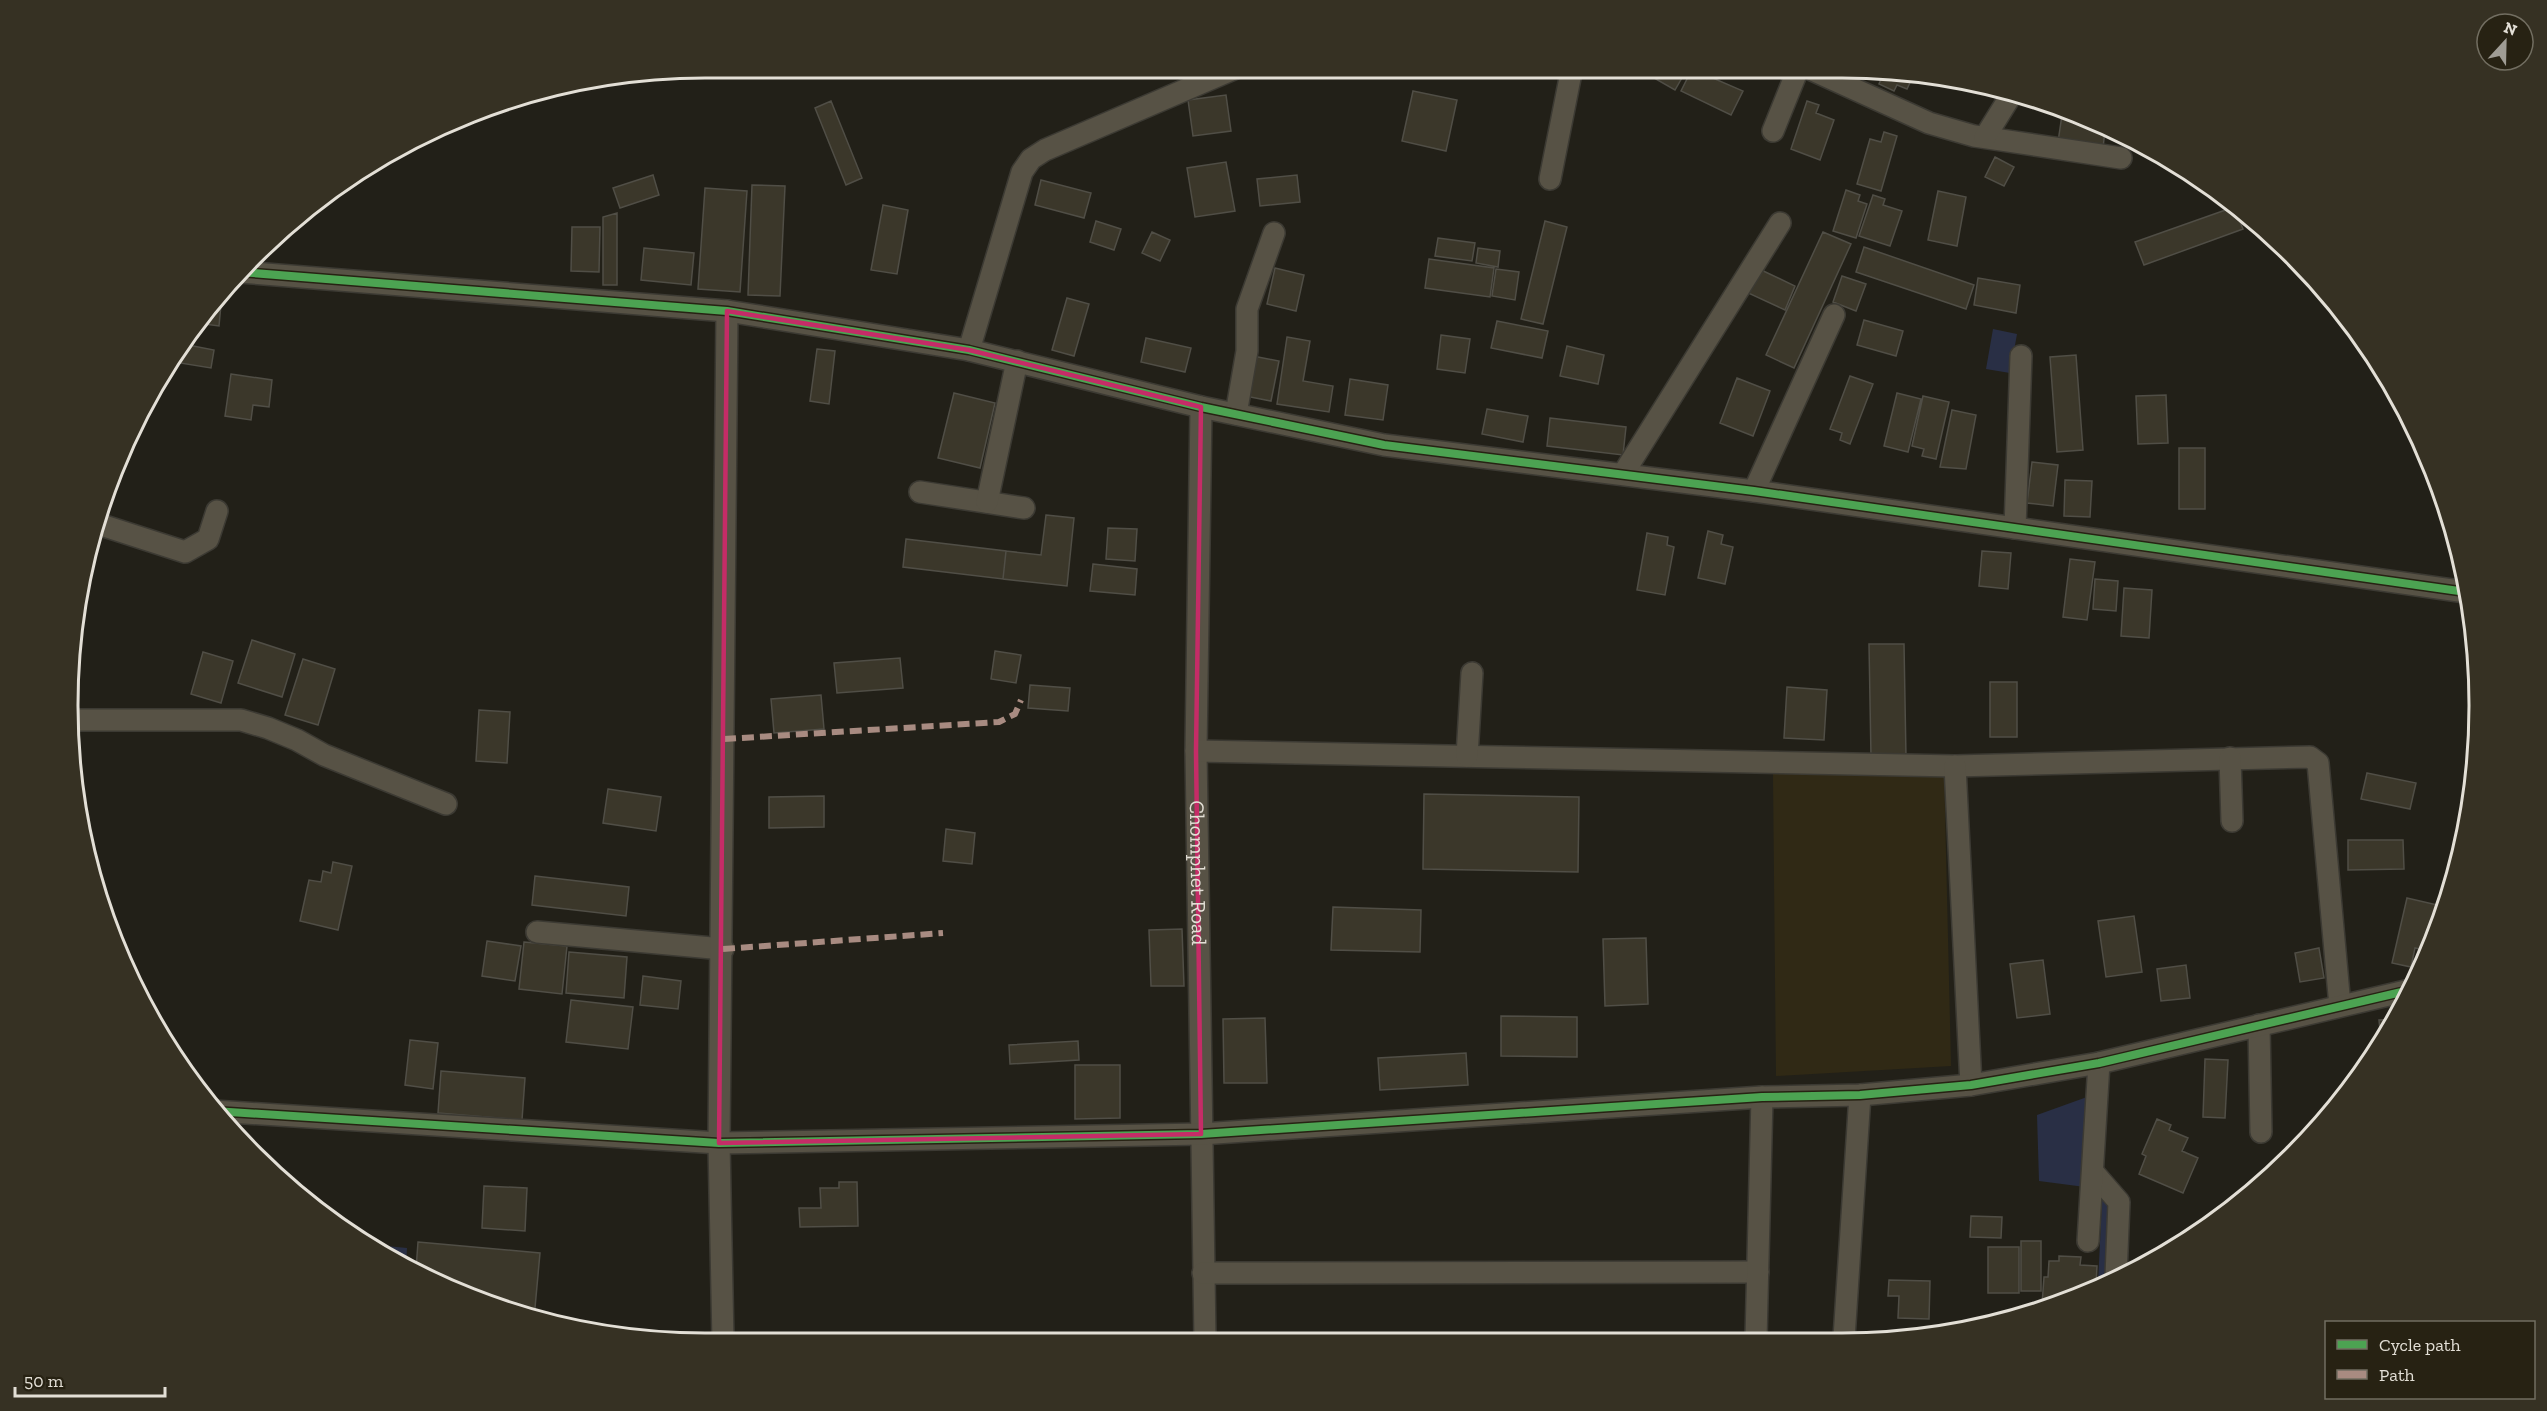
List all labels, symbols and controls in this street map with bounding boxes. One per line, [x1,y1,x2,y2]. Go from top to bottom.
north arrow [2475,12,2535,72]
text: N [2501,17,2520,40]
street label: Chomphet Road [1185,800,1212,946]
legend [2325,1321,2535,1399]
text: Cycle path [2379,1334,2461,1356]
scale bar [15,1360,165,1398]
text: Path [2379,1364,2415,1386]
text: 50 m [24,1370,64,1392]

